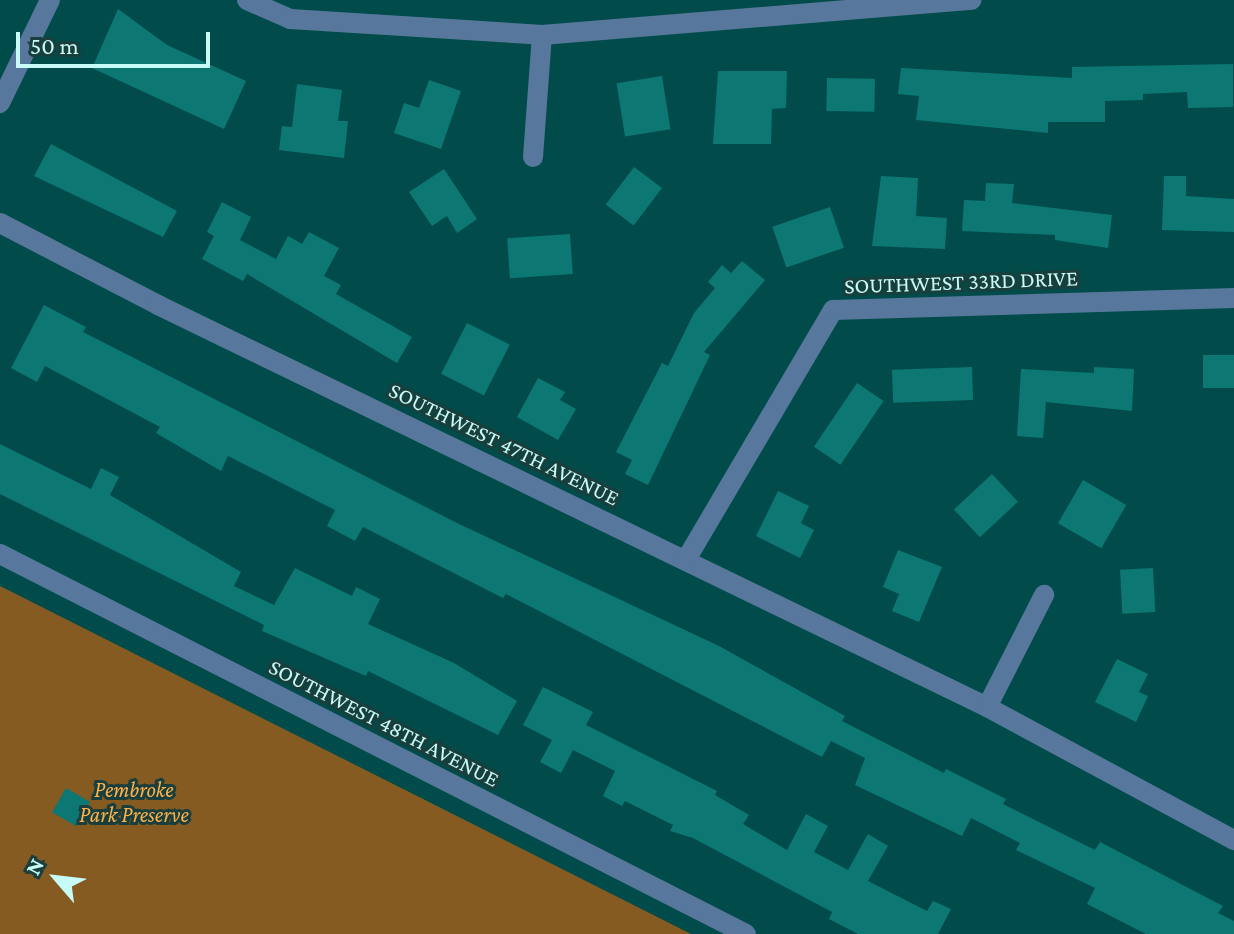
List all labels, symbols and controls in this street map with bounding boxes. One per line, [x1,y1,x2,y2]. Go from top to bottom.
scale bar [20,16,214,66]
text: 50 m [30,32,79,59]
street label: SOUTHWEST 33RD DRIVE [844,265,1078,299]
street label: SOUTHWEST 47TH AVENUE [385,377,623,511]
street label: SOUTHWEST 48TH AVENUE [264,653,504,793]
park label: Pembroke Park Preserve [79,776,189,828]
north arrow [16,838,96,918]
text: N [20,854,49,879]

